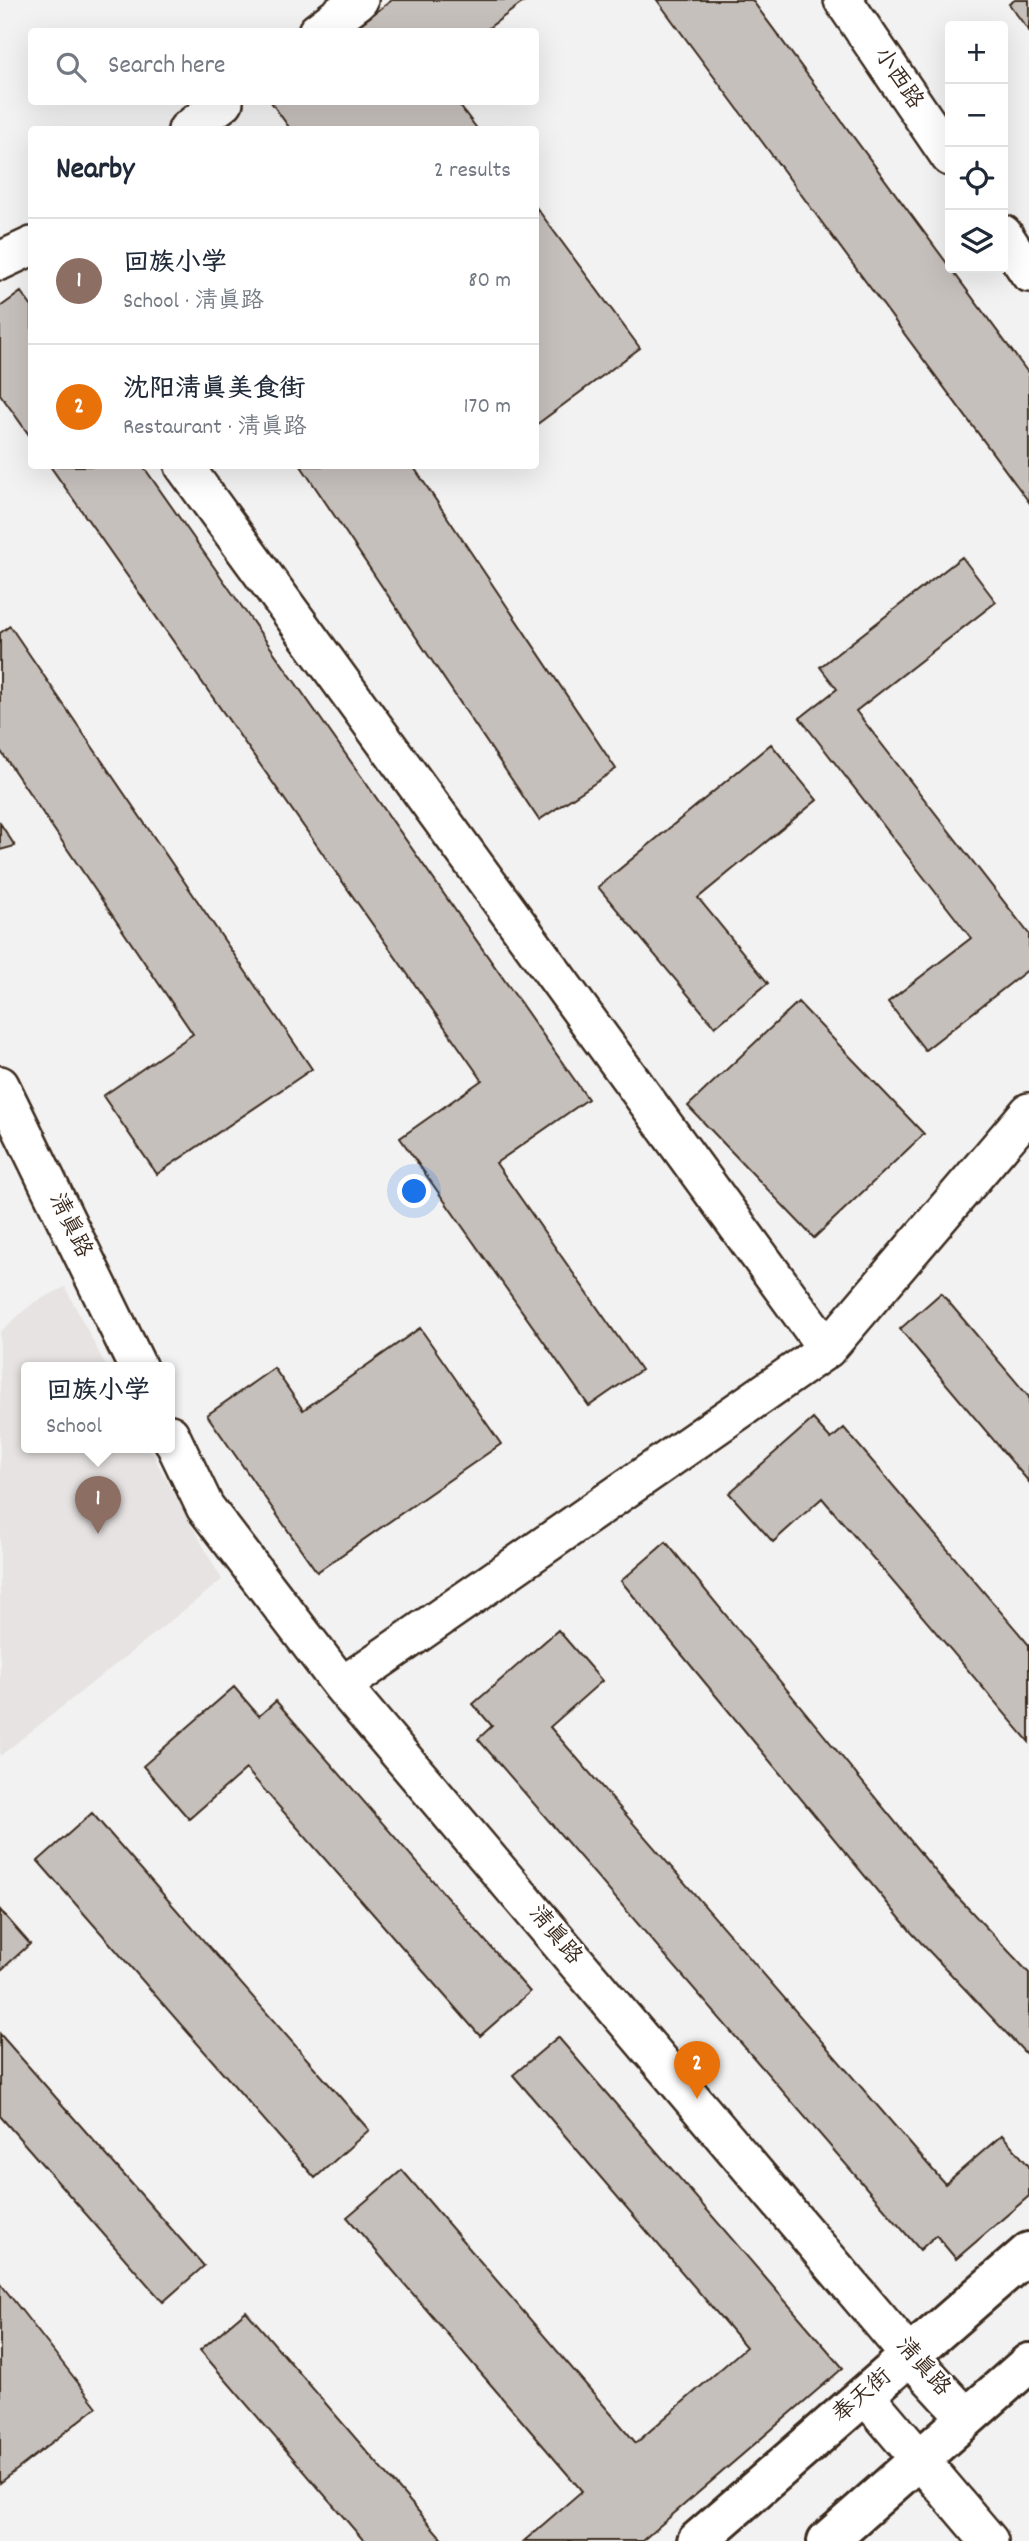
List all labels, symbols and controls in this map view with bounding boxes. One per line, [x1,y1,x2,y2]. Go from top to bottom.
map controls [945,21,1008,273]
button: + [945,21,1008,84]
search box [28,28,539,105]
street label: 小西路 [864,41,930,117]
icon: search [52,48,90,86]
text: Search here [108,48,226,85]
button: − [945,84,1008,147]
button: locate [945,147,1008,210]
text: Nearby [56,150,134,193]
text: 2 results [434,155,511,188]
button: layers [945,210,1008,273]
text: 回族小学 [123,246,227,283]
text: 1 [76,265,82,298]
text: 80 m [468,265,511,298]
text: School · 清真路 [123,286,264,319]
text: 沈阳清真美食街 [123,372,305,409]
text: 2 [74,391,84,424]
text: 170 m [464,391,511,424]
text: Restaurant · 清真路 [123,412,306,445]
your location [397,1174,431,1208]
street label: 清真路 [39,1188,99,1264]
popup [21,1362,175,1453]
text: 回族小学 [46,1374,150,1411]
text: School [46,1411,102,1444]
pin: 1 [75,1476,121,1534]
street label: 清真路 [519,1899,589,1973]
pin: 2 [674,2041,720,2099]
street label: 清真路 [887,2331,957,2405]
street label: 奉天街 [826,2362,900,2432]

